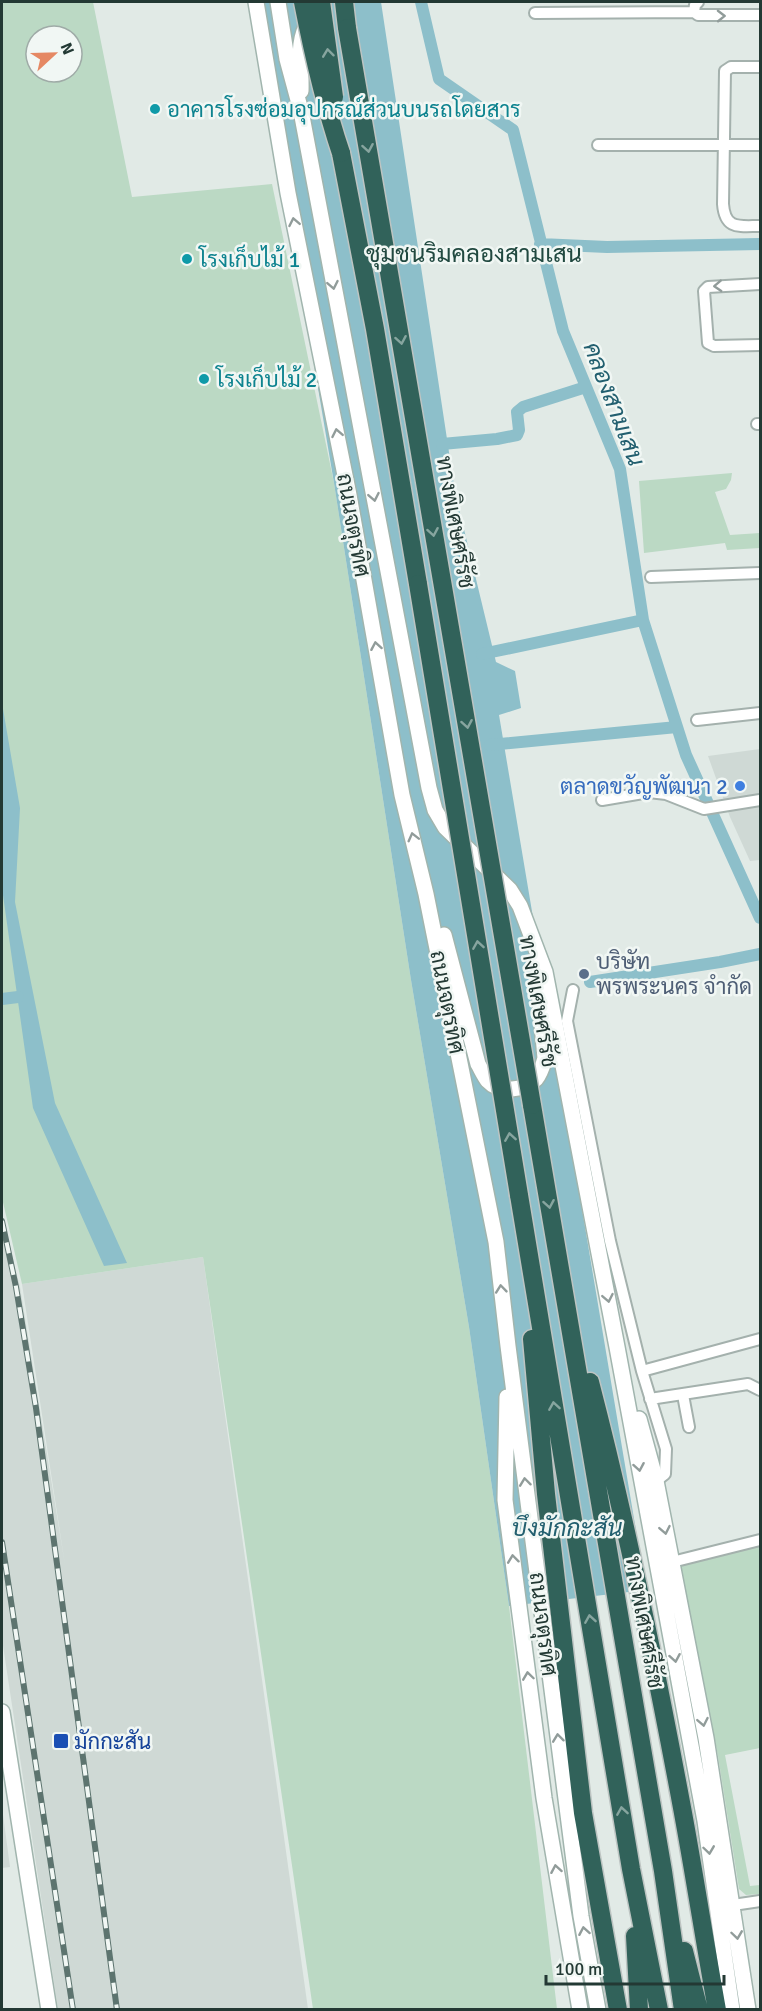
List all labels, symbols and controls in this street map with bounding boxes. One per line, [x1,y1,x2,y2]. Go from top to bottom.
one-way arrow [716,10,725,22]
north arrow [24,24,84,84]
text: N [56,40,78,58]
one-way arrow [322,48,334,58]
place label: อาคารโรงซ่อมอุปกรณ์ส่วนบนรถโดยสาร [167,95,521,125]
marker: อาคารโรงซ่อมอุปกรณ์ส่วนบนรถโดยสาร [148,102,162,116]
one-way arrow [361,142,374,152]
one-way arrow [288,217,301,227]
district label: ชุมชนริมคลองสามเสน [366,239,582,270]
place label: โรงเก็บไม้ 1 [198,244,300,273]
marker: โรงเก็บไม้ 1 [180,252,194,266]
one-way arrow [326,280,339,290]
one-way arrow [714,280,723,293]
one-way arrow [394,335,406,345]
water label: คลองสามเสน [577,338,651,470]
place label: โรงเก็บไม้ 2 [215,364,317,393]
marker: โรงเก็บไม้ 2 [197,372,211,386]
one-way arrow [331,429,344,439]
street label: ทางพิเศษศรีรัช [431,454,480,590]
street label: ถนนจตุรทิศ [329,471,376,579]
one-way arrow [367,492,379,502]
one-way arrow [426,527,439,537]
one-way arrow [370,641,383,651]
one-way arrow [460,720,472,729]
place label: ตลาดขวัญพัฒนา 2 [560,773,728,800]
marker: ตลาดขวัญพัฒนา 2 [733,779,747,793]
one-way arrow [407,832,420,842]
street label: ทางพิเศษศรีรัช [514,933,563,1069]
one-way arrow [472,941,484,950]
street label: ถนนจตุรทิศ [422,948,471,1056]
place label: บริษัท พรพระนคร จำกัด [596,948,752,1000]
marker: บริษัท พรพระนคร จำกัด [577,967,591,981]
one-way arrow [504,1133,516,1142]
one-way arrow [543,1200,555,1209]
one-way arrow [496,1284,508,1293]
one-way arrow [600,1293,613,1303]
one-way arrow [549,1401,561,1410]
one-way arrow [632,1461,645,1471]
one-way arrow [520,1478,532,1487]
water label: บึงมักกะสัน [512,1513,622,1543]
one-way arrow [658,1525,671,1535]
one-way arrow [507,1554,519,1564]
street label: ทางพิเศษศรีรัช [620,1554,669,1690]
street label: ถนนจตุรทิศ [522,1570,563,1678]
one-way arrow [584,1614,596,1623]
one-way arrow [668,1653,681,1663]
one-way arrow [522,1671,535,1681]
one-way arrow [696,1716,709,1726]
place label: มักกะสัน [74,1728,151,1755]
marker: มักกะสัน [52,1732,70,1750]
one-way arrow [553,1733,565,1743]
one-way arrow [616,1806,628,1816]
one-way arrow [702,1846,714,1855]
one-way arrow [550,1864,563,1874]
one-way arrow [578,1927,591,1937]
one-way arrow [731,1930,743,1939]
scale bar [546,1948,724,1986]
text: 100 m [555,1958,602,1980]

